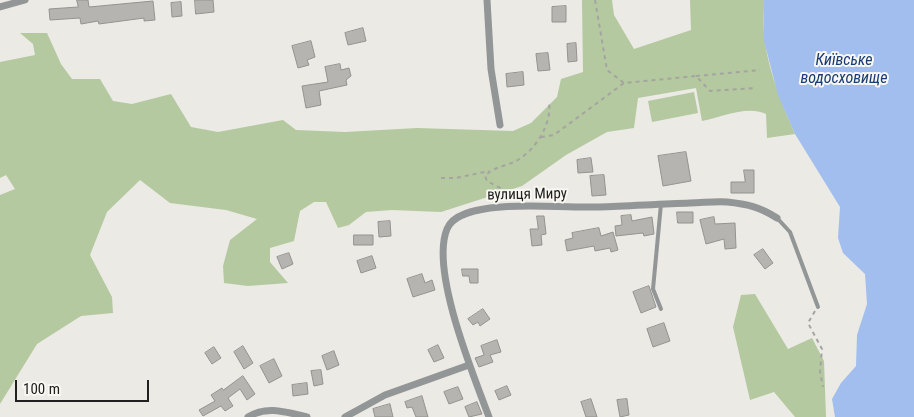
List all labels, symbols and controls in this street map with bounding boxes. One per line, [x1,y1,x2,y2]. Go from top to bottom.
water label: Київське водосховище [800,51,888,89]
street label: вулиця Миру [487,185,567,205]
scale bar [18,370,151,402]
text: 100 m [23,380,60,398]

